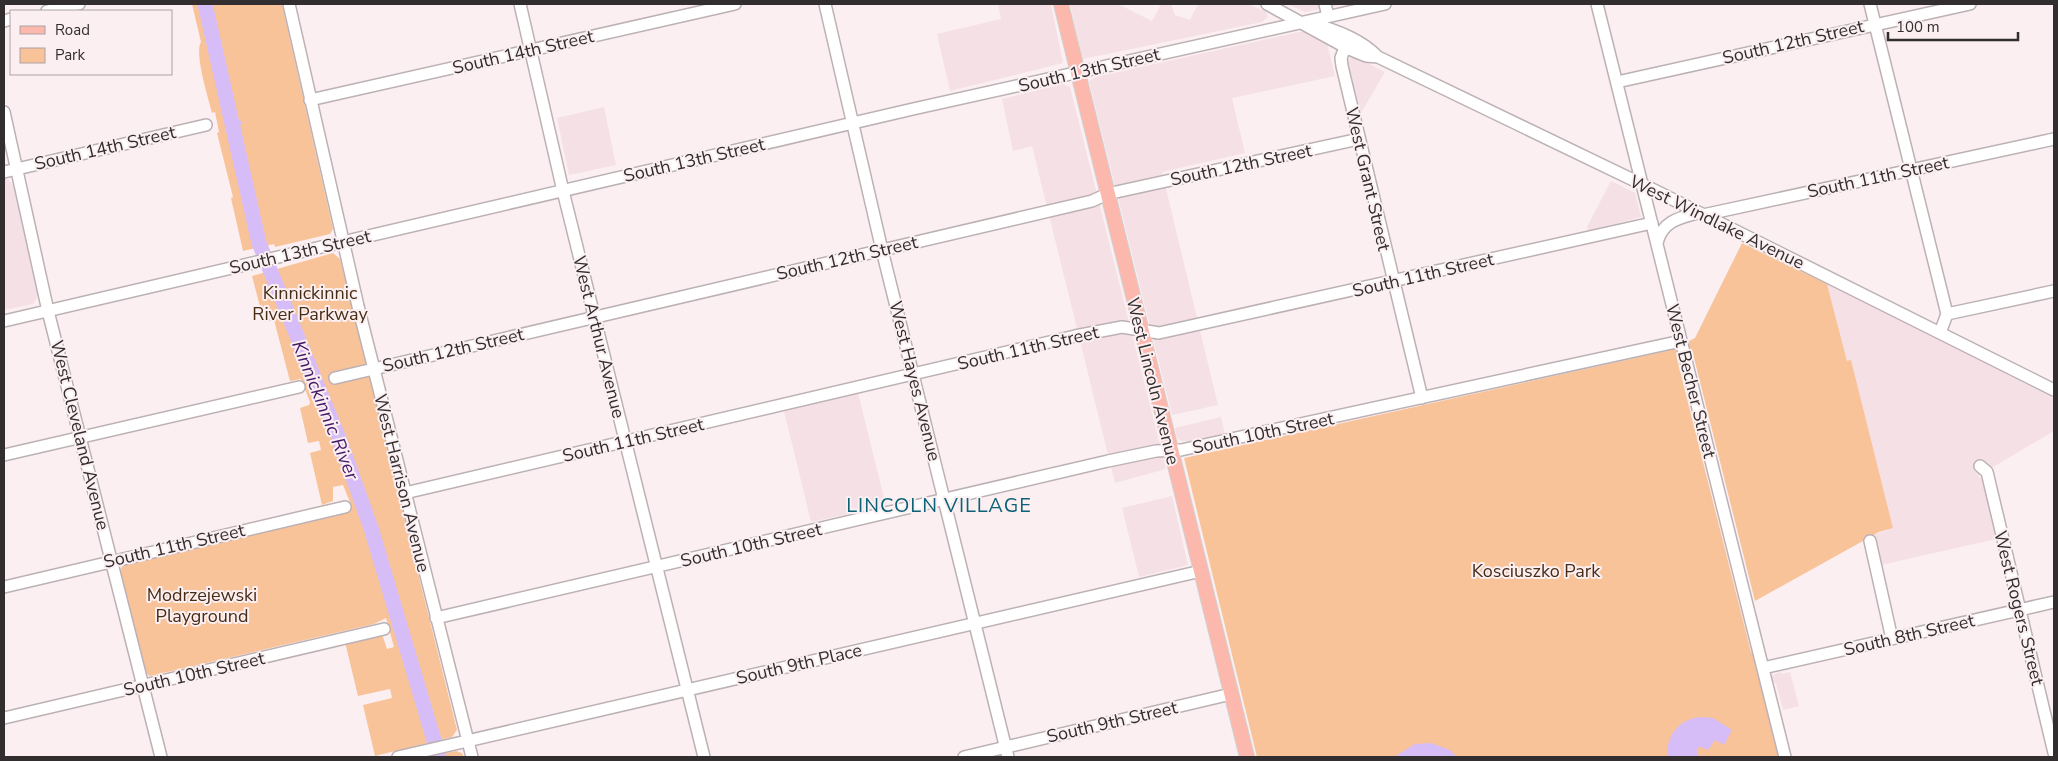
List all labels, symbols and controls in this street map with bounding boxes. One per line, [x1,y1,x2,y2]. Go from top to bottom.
legend [10,10,172,75]
scale bar [1888,10,2018,42]
street label: South 12th Street [1720,14,1867,70]
text: 100 m [1896,17,1940,37]
text: Road [55,20,90,40]
street label: South 14th Street [450,24,597,80]
street label: South 13th Street [1016,42,1163,98]
text: Park [55,45,85,65]
street label: West Grant Street [1340,105,1396,254]
street label: South 14th Street [32,120,179,176]
street label: South 13th Street [621,132,768,188]
street label: South 12th Street [1168,138,1315,192]
street label: South 11th Street [1805,150,1952,204]
street label: West Windlake Avenue [1626,169,1808,275]
street label: South 13th Street [227,224,374,280]
street label: South 12th Street [774,230,921,286]
street label: South 11th Street [1350,247,1497,303]
street label: West Arthur Avenue [567,253,631,421]
park label: Kinnickinnic River Parkway [252,281,368,326]
street label: West Lincoln Avenue [1121,295,1185,467]
street label: West Hayes Avenue [883,298,947,464]
street label: West Becher Street [1660,301,1722,461]
street label: South 11th Street [955,320,1102,376]
street label: South 12th Street [380,322,527,378]
water label: Kinnickinnic River [285,337,365,485]
street label: West Cleveland Avenue [45,338,115,532]
street label: West Harrison Avenue [368,391,436,575]
street label: South 10th Street [1190,406,1337,460]
street label: South 11th Street [560,412,707,468]
district label: LINCOLN VILLAGE [846,492,1032,519]
street label: South 10th Street [678,517,825,573]
street label: South 11th Street [101,518,248,574]
street label: West Rogers Street [1988,528,2050,689]
park label: Kosciuszko Park [1472,559,1601,583]
park label: Modrzejewski Playground [147,583,257,628]
street label: South 8th Street [1841,608,1977,662]
street label: South 9th Place [734,638,864,690]
street label: South 10th Street [121,646,268,702]
street label: South 9th Street [1044,695,1180,749]

